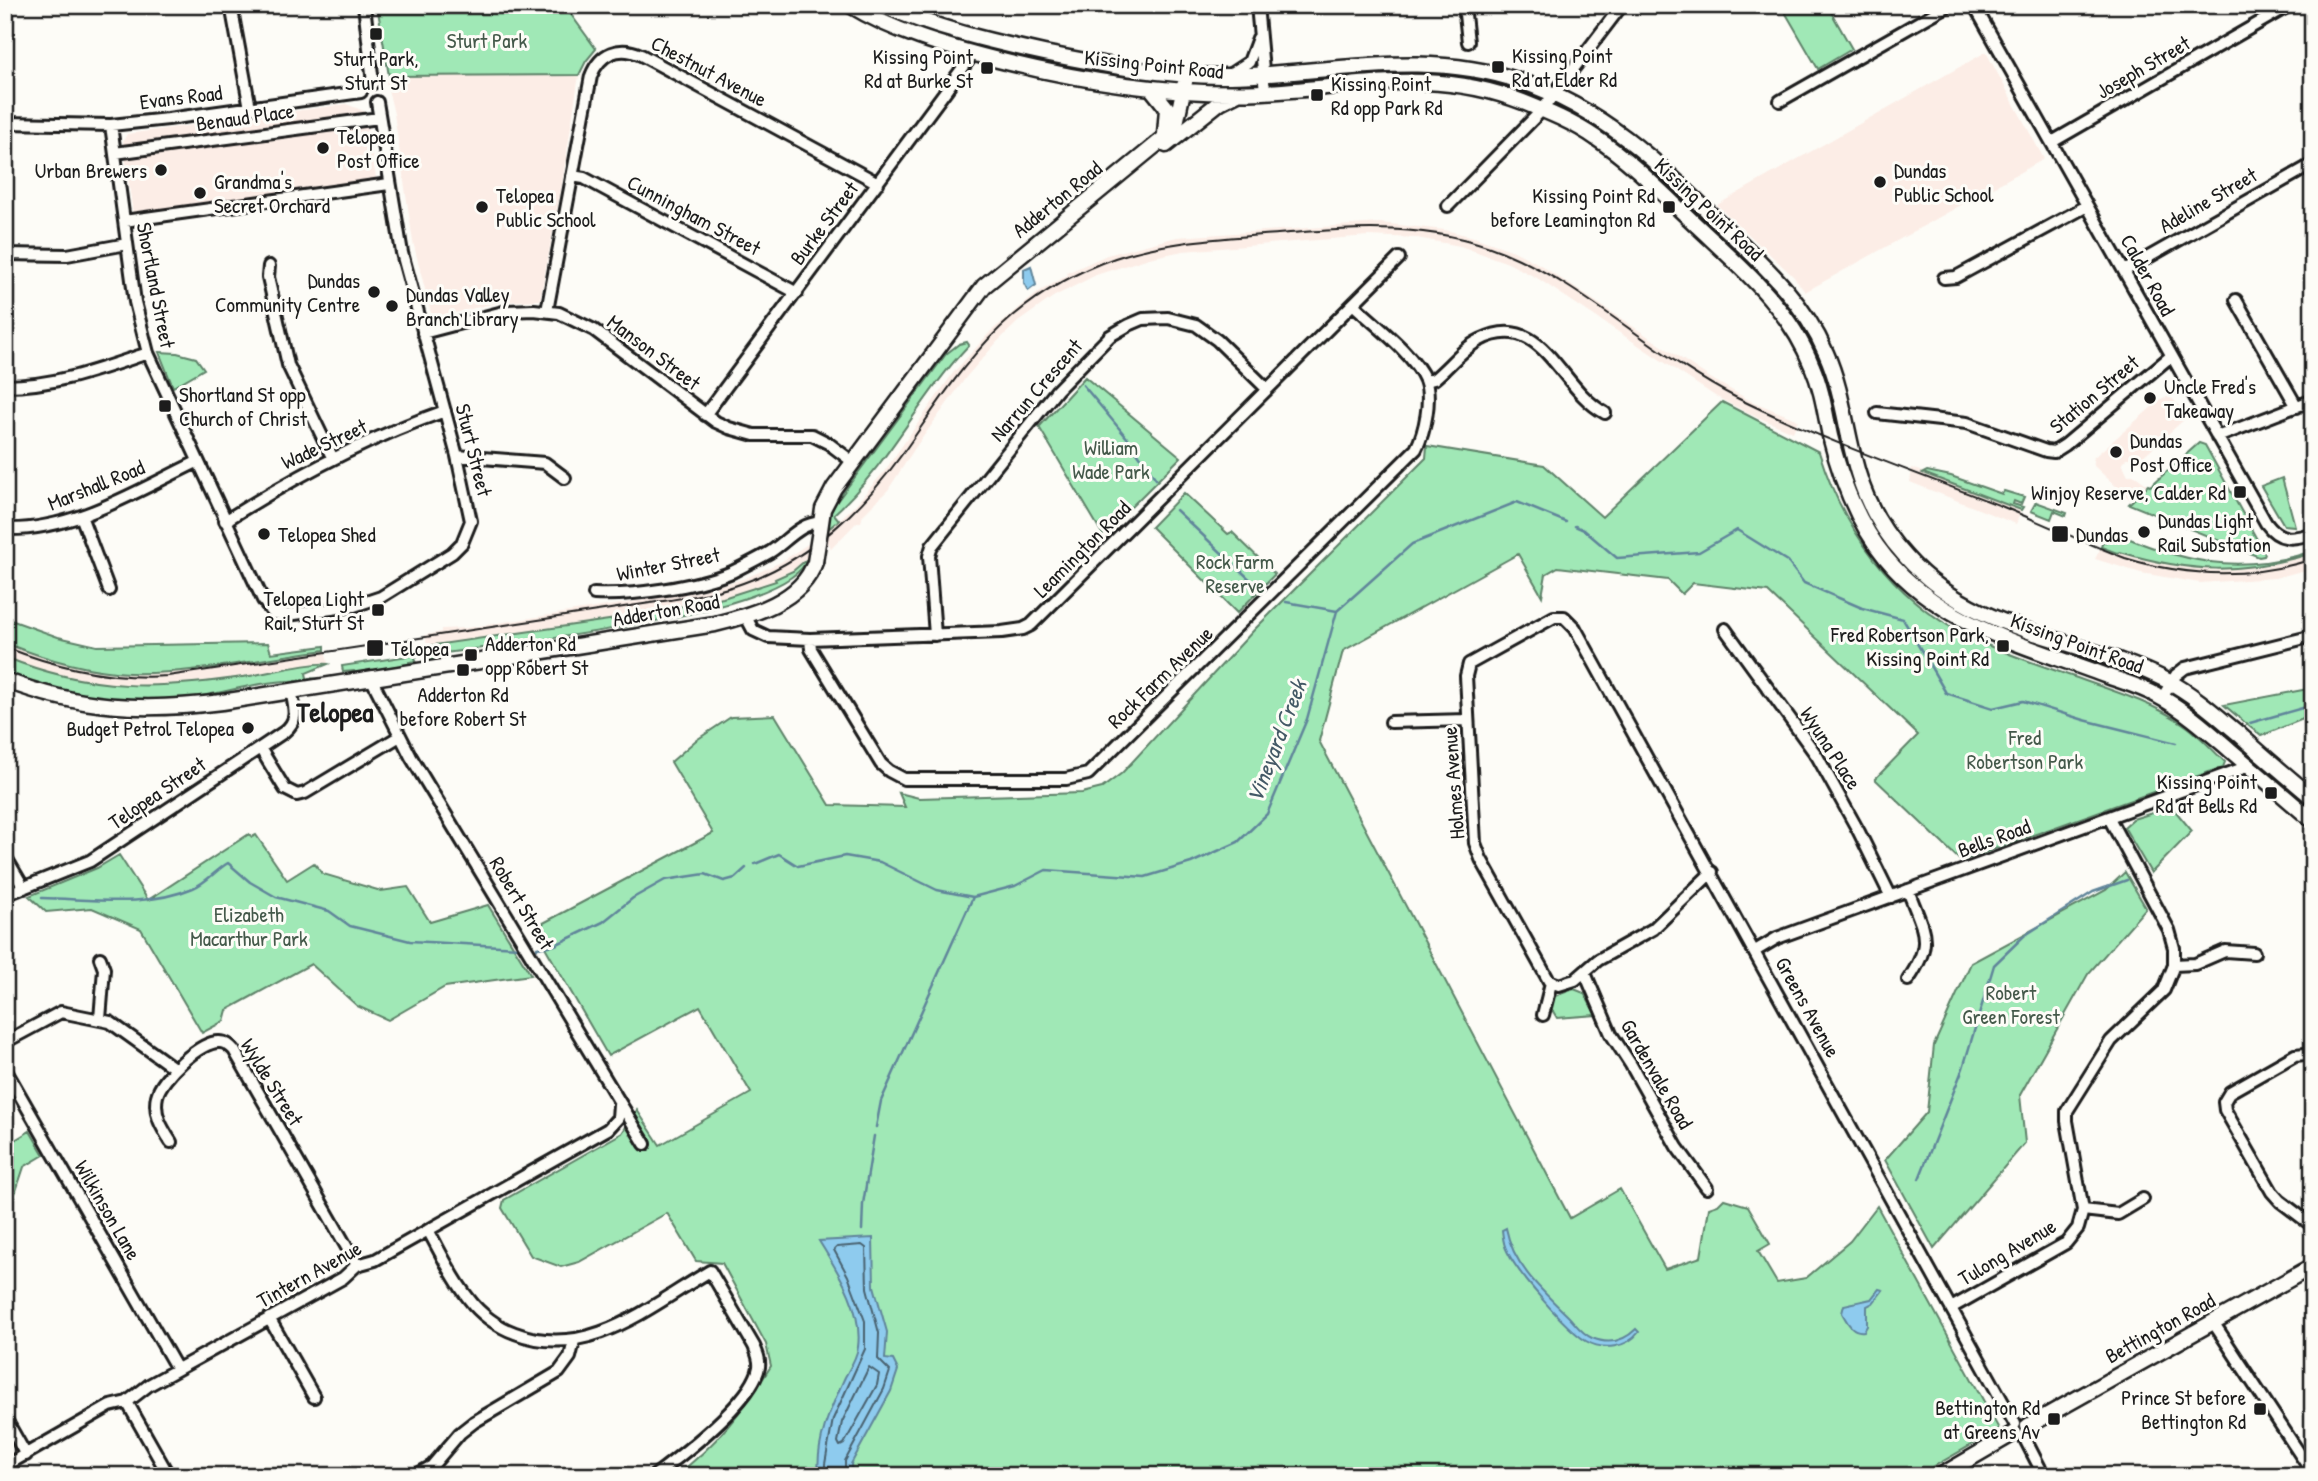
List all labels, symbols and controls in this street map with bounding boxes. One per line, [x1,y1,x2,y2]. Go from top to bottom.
marker: Sturt Park, Sturt St [368,26,384,42]
park label: Sturt Park [447,26,528,55]
street label: Chestnut Avenue [646,28,772,114]
street label: Joseph Street [2091,28,2196,106]
place label: Kissing Point Rd at Elder Rd [1512,41,1617,94]
place label: Kissing Point Rd at Burke St [864,42,974,95]
street label: Kissing Point Road [1083,42,1225,86]
place label: Sturt Park, Sturt St [334,44,418,97]
marker: Kissing Point Rd at Elder Rd [1490,59,1506,75]
marker: Kissing Point Rd at Burke St [979,60,995,76]
place label: Kissing Point Rd opp Park Rd [1331,69,1443,122]
street label: Evans Road [138,78,224,116]
marker: Kissing Point Rd opp Park Rd [1309,87,1325,103]
street label: Benaud Place [194,96,296,138]
place label: Telopea Post Office [337,122,420,175]
marker: Telopea Post Office [315,140,331,156]
street label: Kissing Point Road [1648,151,1770,267]
street label: Adderton Road [1006,154,1108,244]
place label: Urban Brewers [35,156,147,185]
place label: Dundas Public School [1894,156,1994,209]
street label: Adeline Street [2154,160,2263,240]
marker: Urban Brewers [153,162,169,178]
place label: Grandma's Secret Orchard [214,167,330,220]
street label: Cunningham Street [622,168,767,263]
marker: Dundas Public School [1872,174,1888,190]
street label: Burke Street [783,175,866,271]
place label: Telopea Public School [496,181,596,234]
place label: Kissing Point Rd before Leamington Rd [1491,181,1655,234]
marker: Grandma's Secret Orchard [192,185,208,201]
marker: Telopea Public School [474,199,490,215]
marker: Kissing Point Rd before Leamington Rd [1661,199,1677,215]
street label: Shortland Street [130,220,183,351]
street label: Calder Road [2114,229,2182,321]
place label: Dundas Community Centre [215,266,360,319]
place label: Dundas Valley Branch Library [406,280,519,333]
marker: Dundas Community Centre [366,284,382,300]
marker: Dundas Valley Branch Library [384,298,400,314]
street label: Manson Street [601,307,707,397]
street label: Narrun Crescent [983,332,1089,448]
street label: Station Street [2043,347,2146,440]
place label: Uncle Fred's Takeaway [2164,372,2256,425]
place label: Shortland St opp Church of Christ [179,380,308,433]
marker: Uncle Fred's Takeaway [2142,390,2158,406]
marker: Shortland St opp Church of Christ [157,398,173,414]
street label: Sturt Street [449,401,500,500]
street label: Wade Street [276,411,372,476]
place label: Dundas Post Office [2130,426,2213,479]
park label: William Wade Park [1072,433,1150,486]
marker: Dundas Post Office [2108,444,2124,460]
street label: Marshall Road [43,452,149,518]
place label: Winjoy Reserve, Calder Rd [2031,478,2226,507]
marker: Winjoy Reserve, Calder Rd [2232,484,2248,500]
street label: Leamington Road [1027,494,1137,604]
place label: Dundas Light Rail Substation [2158,506,2271,559]
place label: Telopea Shed [278,520,376,549]
place label: Dundas [2076,520,2128,549]
marker: Dundas [2050,524,2070,544]
marker: Dundas Light Rail Substation [2136,524,2152,540]
marker: Telopea Shed [256,526,272,542]
street label: Winter Street [614,540,723,588]
park label: Rock Farm Reserve [1196,547,1274,600]
place label: Telopea Light Rail, Sturt St [263,584,365,637]
street label: Adderton Road [611,586,721,634]
marker: Telopea Light Rail, Sturt St [370,602,386,618]
street label: Kissing Point Road [2007,606,2147,680]
street label: Rock Farm Avenue [1101,619,1219,735]
place label: Fred Robertson Park, Kissing Point Rd [1830,620,1989,673]
place label: Adderton Rd opp Robert St [485,629,589,682]
place label: Telopea [391,634,449,663]
marker: Telopea [365,638,385,658]
marker: Fred Robertson Park, Kissing Point Rd [1995,638,2011,654]
marker: Adderton Rd opp Robert St [463,647,479,663]
marker: Adderton Rd before Robert St [455,662,471,678]
water label: Vineyard Creek [1238,673,1315,807]
place label: Adderton Rd before Robert St [400,680,527,733]
district label: Telopea [295,693,374,732]
street label: Wyuna Place [1793,701,1869,795]
place label: Budget Petrol Telopea [67,714,234,743]
marker: Budget Petrol Telopea [240,720,256,736]
park label: Fred Robertson Park [1967,723,2083,776]
street label: Holmes Avenue [1435,726,1471,840]
street label: Telopea Street [103,749,212,836]
place label: Kissing Point Rd at Bells Rd [2155,767,2258,820]
marker: Kissing Point Rd at Bells Rd [2263,785,2279,801]
street label: Bells Road [1954,811,2034,865]
street label: Robert Street [483,851,562,956]
park label: Elizabeth Macarthur Park [190,900,308,953]
street label: Greens Avenue [1769,952,1847,1062]
park label: Robert Green Forest [1962,978,2060,1031]
street label: Gardenvale Road [1614,1014,1700,1134]
street label: Wylde Street [234,1033,311,1132]
street label: Wilkinson Lane [68,1155,148,1265]
street label: Tulong Avenue [1953,1211,2061,1293]
street label: Tintern Avenue [252,1233,366,1315]
street label: Bettington Road [2100,1286,2220,1370]
place label: Prince St before Bettington Rd [2121,1383,2246,1436]
place label: Bettington Rd at Greens Av [1935,1393,2041,1446]
marker: Prince St before Bettington Rd [2252,1401,2268,1417]
marker: Bettington Rd at Greens Av [2046,1411,2062,1427]

